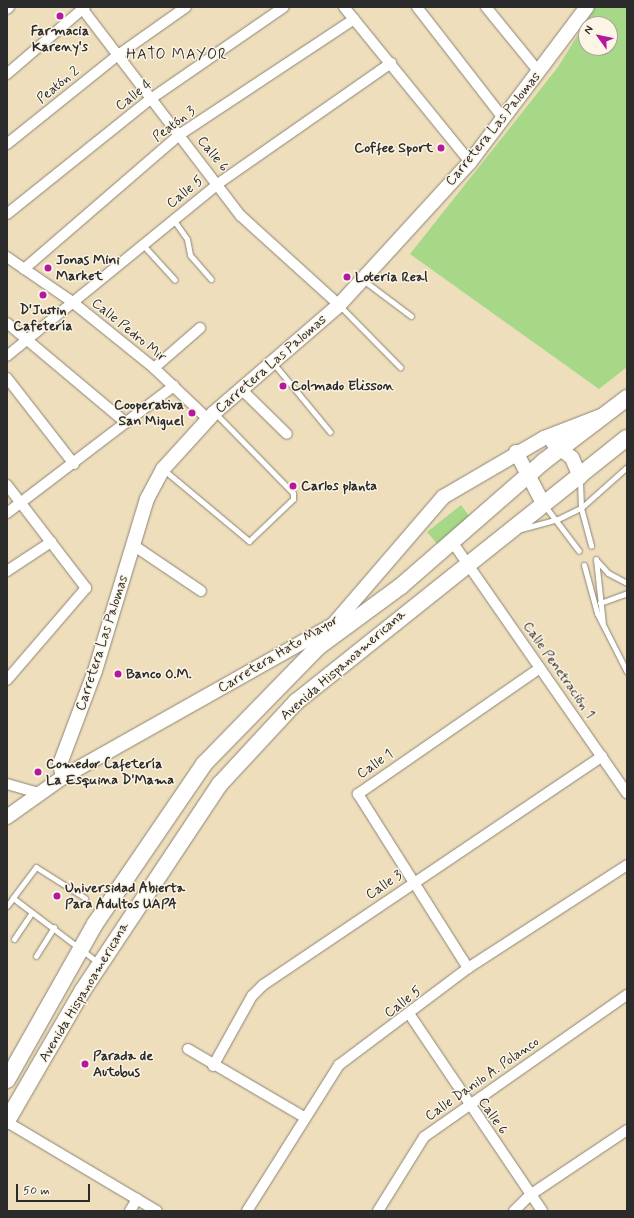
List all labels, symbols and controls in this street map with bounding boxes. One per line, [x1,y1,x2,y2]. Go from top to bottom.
marker: Farmacia Kareny's [55,11,65,21]
north arrow [578,16,618,56]
place label: Farmacia Kareny's [31,23,89,56]
text: N [581,23,597,37]
district label: HATO MAYOR [125,47,229,65]
street label: Peatón 2 [34,63,82,107]
street label: Carretera Las Palomas [440,67,546,191]
street label: Calle 4 [112,75,156,115]
street label: Peatón 3 [150,103,198,145]
street label: Calle 6 [194,133,232,175]
place label: Coffee Sport [354,140,433,156]
marker: Coffee Sport [436,143,446,153]
street label: Calle 5 [163,172,207,212]
place label: Jonas Mini Market [56,252,120,284]
marker: Jonas Mini Market [43,263,53,273]
place label: Loteria Real [355,269,427,285]
marker: Loteria Real [342,272,352,282]
marker: D'Justin Cafetería [38,290,48,300]
street label: Calle Pedro Mir [88,295,170,365]
place label: D'Justin Cafetería [13,302,73,334]
street label: Carretera Las Palomas [210,309,332,419]
place label: Colmado Elisson [291,378,394,394]
marker: Colmado Elisson [278,381,288,391]
place label: Cooperativa San Miguel [114,397,184,430]
marker: Cooperativa San Miguel [187,408,197,418]
place label: Carlos planta [301,478,384,494]
marker: Carlos planta [288,481,298,491]
street label: Carretera Las Palomas [71,571,133,715]
street label: Avenida Hispanoamericana [278,607,408,723]
street label: Carretera Hato Mayor [215,612,341,696]
street label: Calle Penetración 1 [519,618,599,722]
place label: Banco O.M. [126,666,192,682]
marker: Banco O.M. [113,669,123,679]
street label: Calle 1 [354,746,396,782]
place label: Comedor Cafetería La Esquina D'Mama [46,756,170,788]
marker: Comedor Cafetería La Esquina D'Mama [33,767,43,777]
street label: Calle 3 [363,867,405,903]
place label: Universidad Abierta Para Adultos UAPA [65,880,184,912]
marker: Universidad Abierta Para Adultos UAPA [52,891,62,901]
street label: Avenida Hispanoamericana [36,920,132,1064]
street label: Calle 5 [381,983,425,1021]
street label: Calle Danilo A. Polanco [422,1034,542,1124]
place label: Parada de Autobus [93,1048,153,1080]
marker: Parada de Autobus [80,1059,90,1069]
street label: Calle 6 [475,1094,511,1138]
scale bar [18,1176,92,1202]
text: 50 m [23,1183,50,1199]

